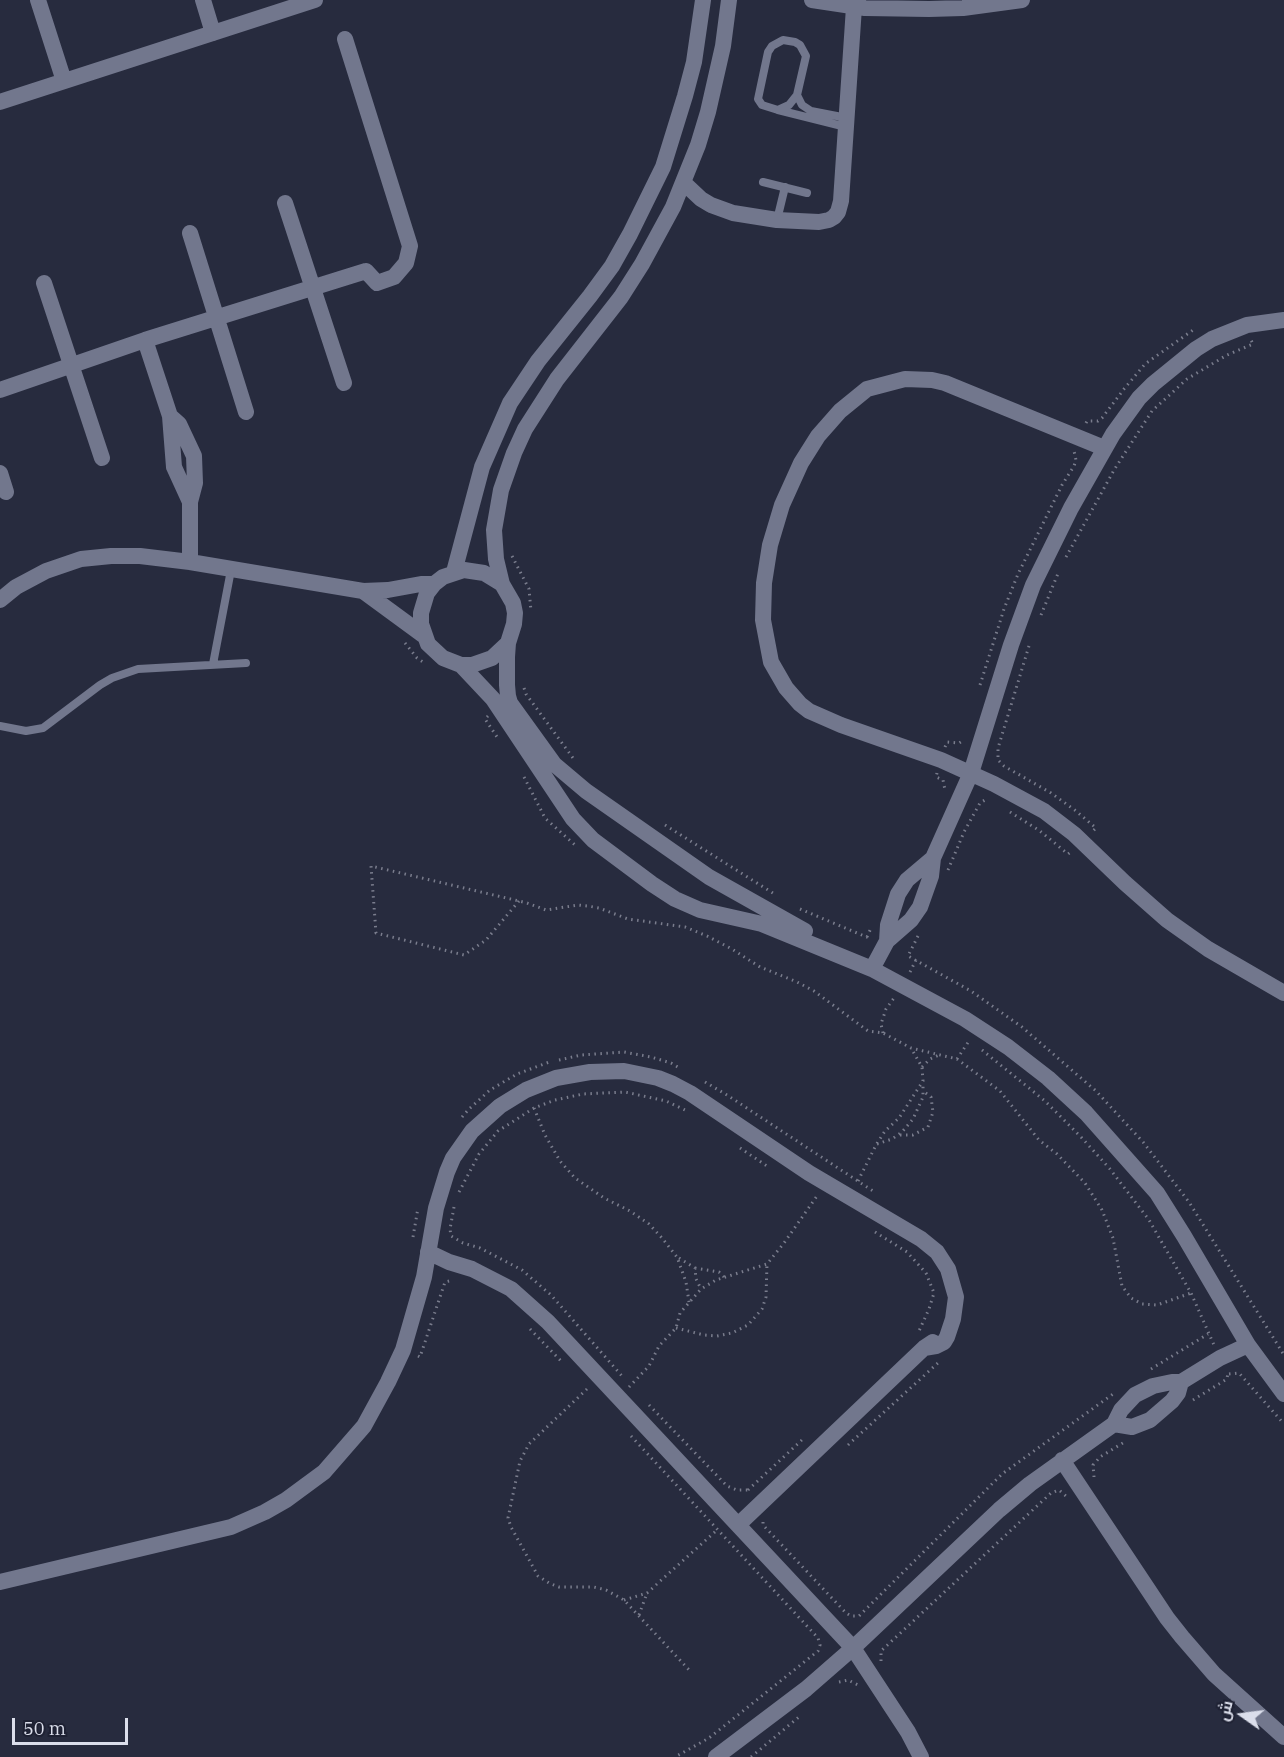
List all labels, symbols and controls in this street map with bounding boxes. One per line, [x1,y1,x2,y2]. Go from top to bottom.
north arrow [1212,1685,1272,1745]
text: ش [1212,1698,1237,1723]
scale bar [15,1706,130,1744]
text: 50 m [23,1717,66,1740]

